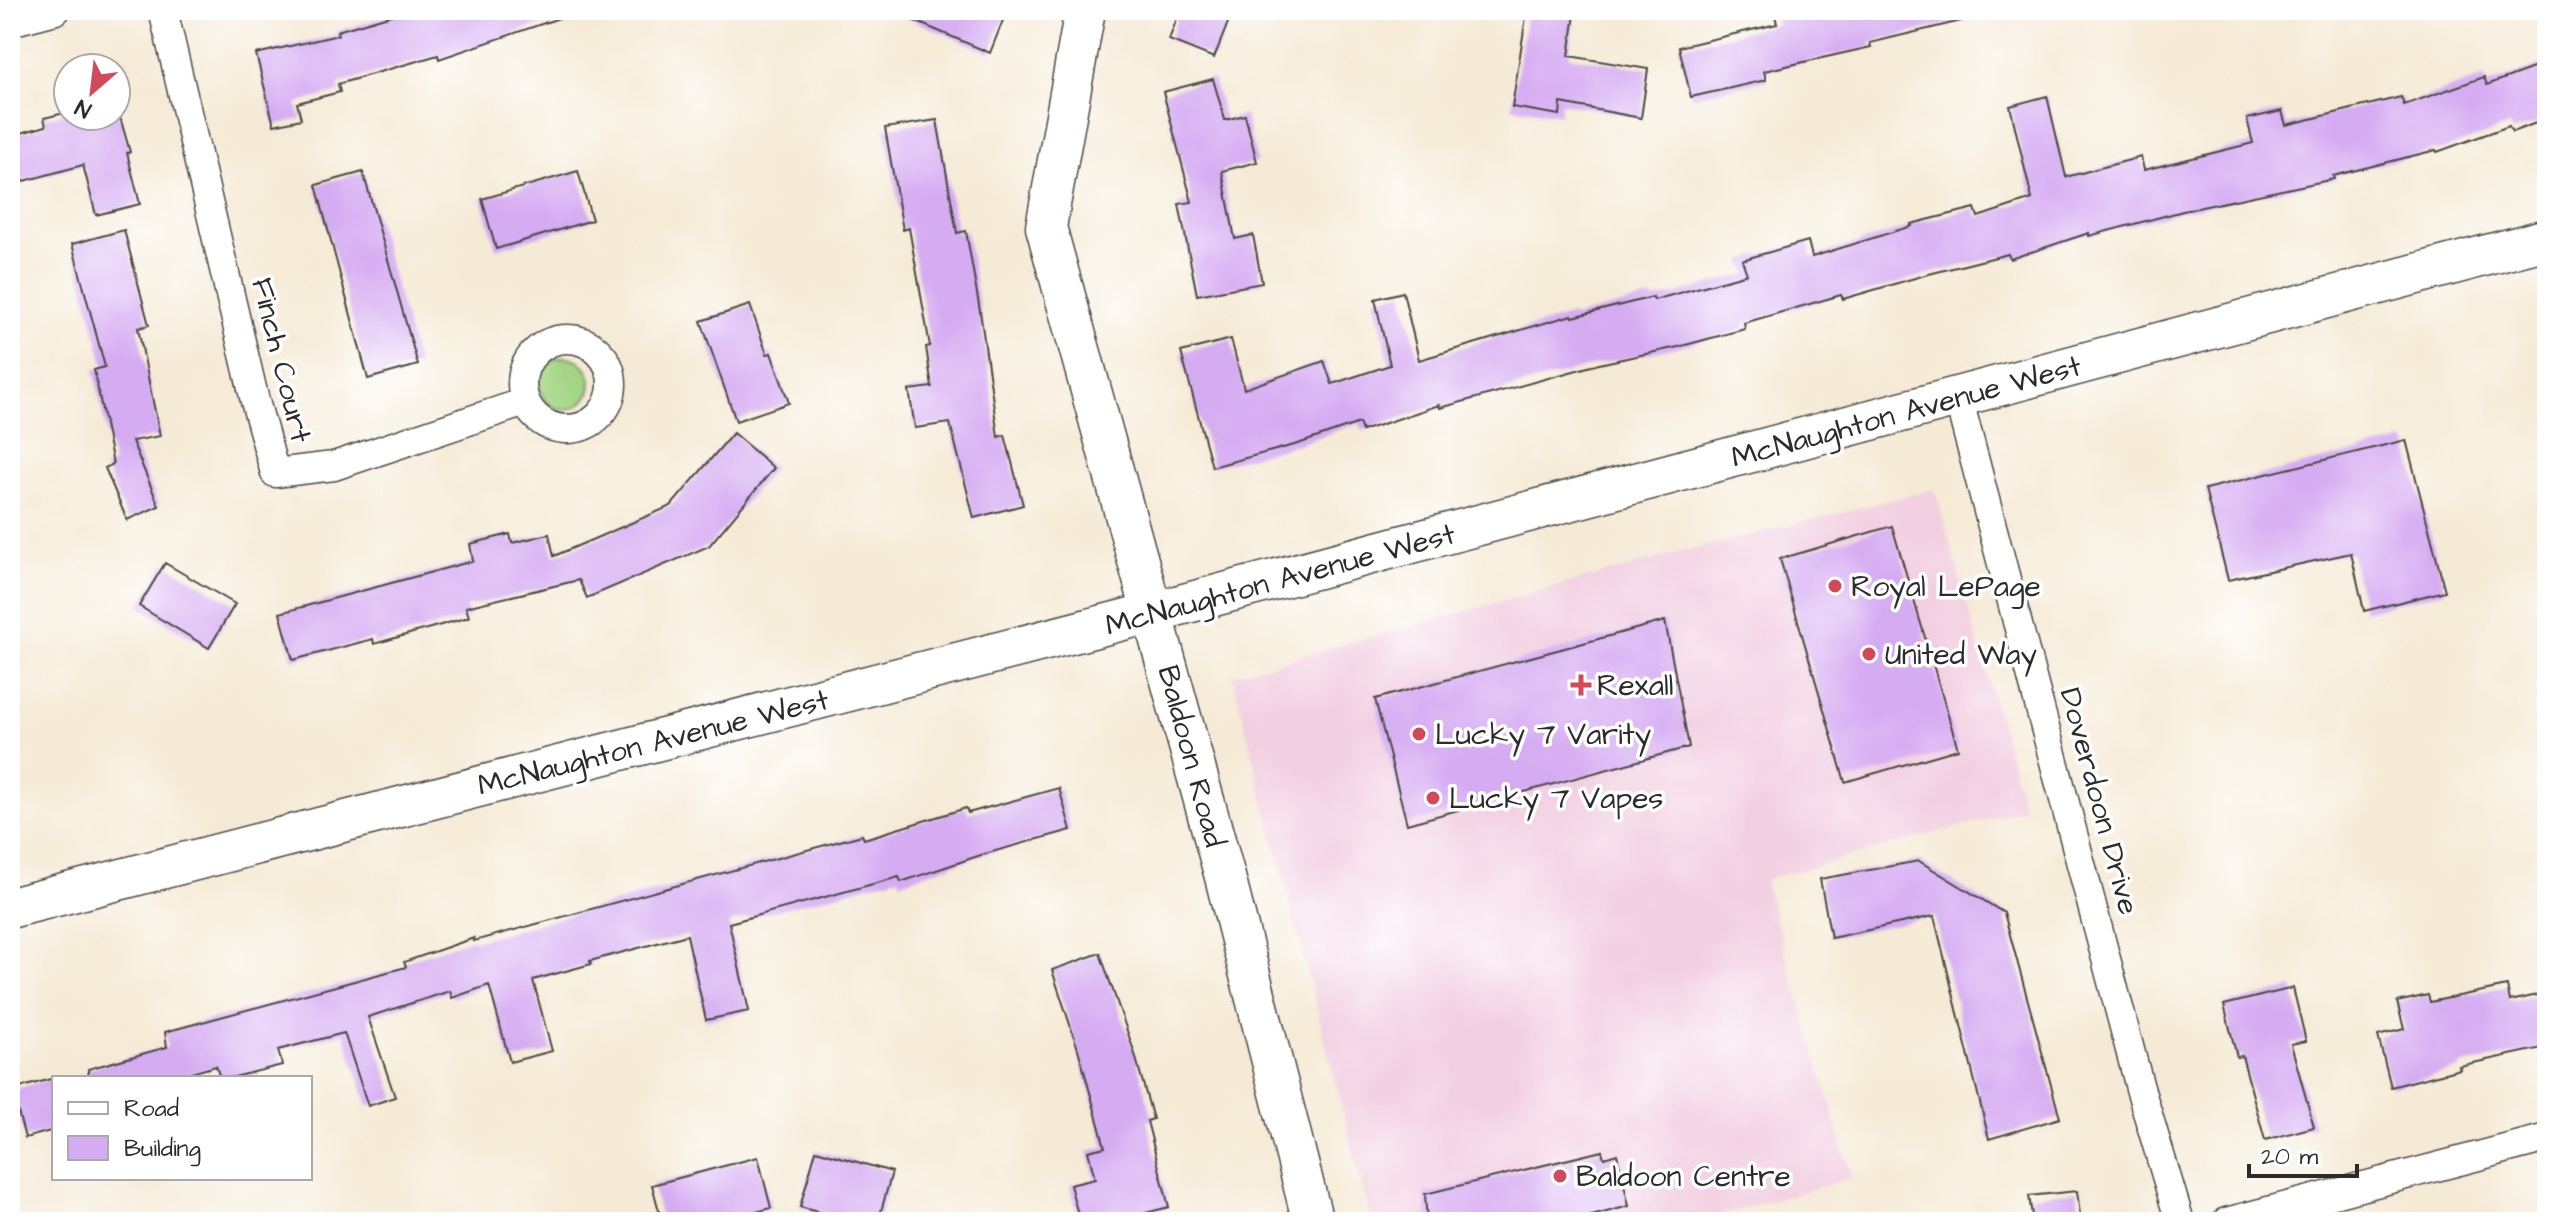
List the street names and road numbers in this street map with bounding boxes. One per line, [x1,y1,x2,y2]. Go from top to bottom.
street label: Finch Court [240,274,322,447]
street label: McNaughton Avenue West [1727,345,2086,480]
street label: McNaughton Avenue West [1101,513,1460,648]
street label: Baldoon Road [1147,661,1235,852]
street label: McNaughton Avenue West [473,679,833,808]
street label: Doverdoon Drive [2049,683,2149,919]

